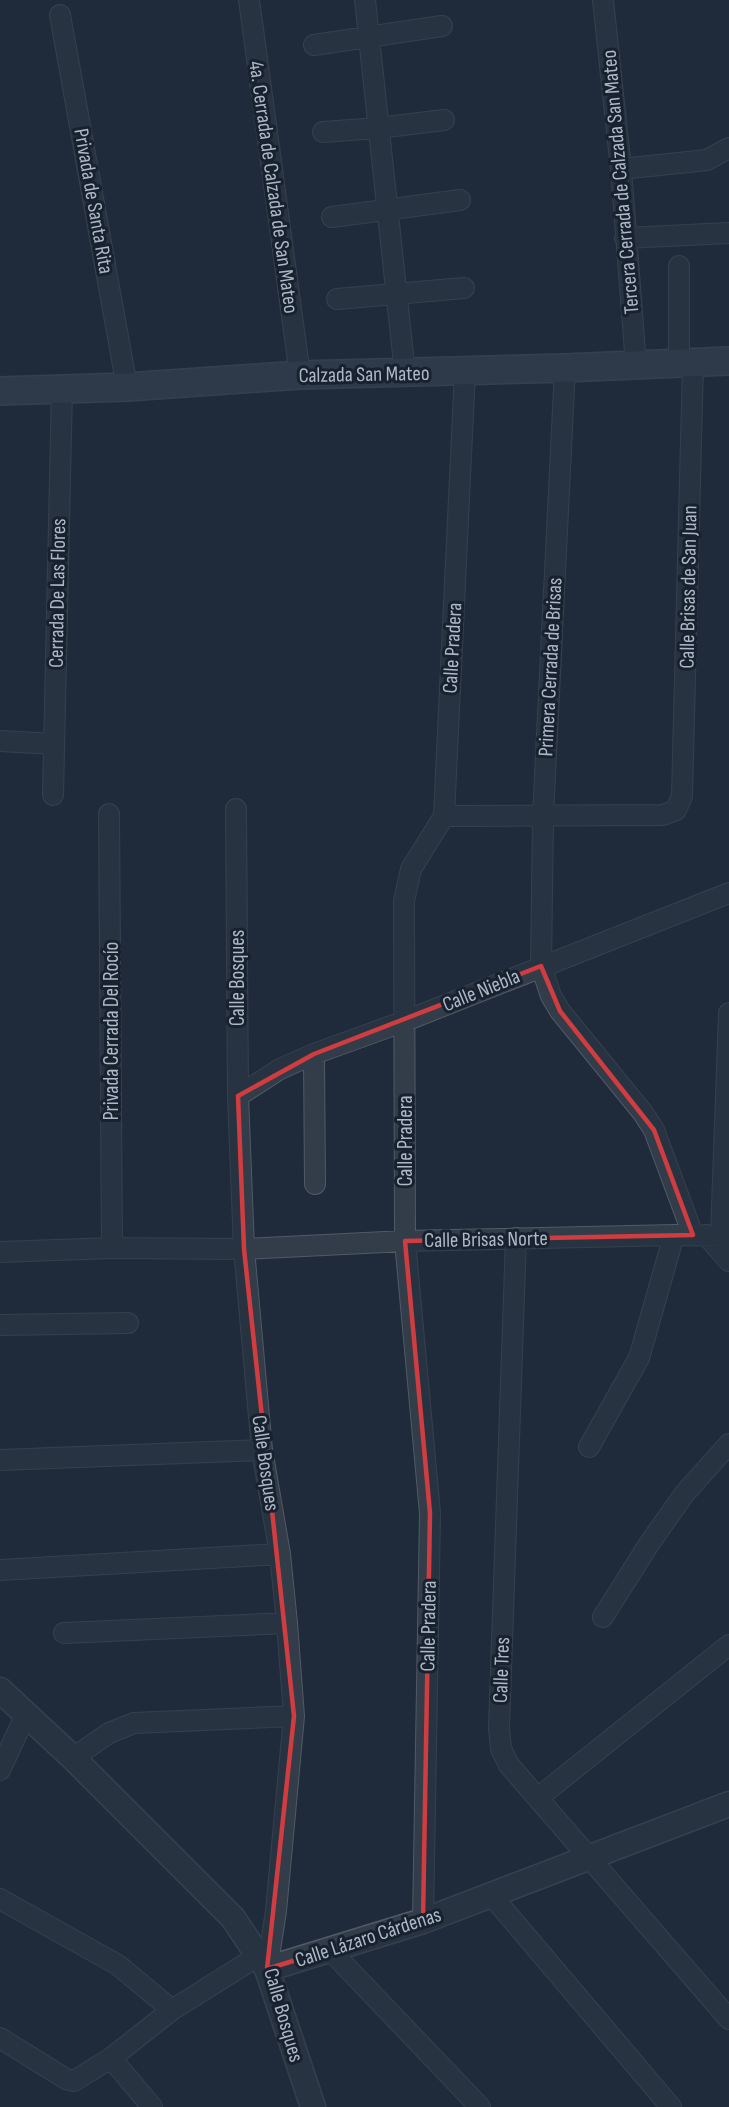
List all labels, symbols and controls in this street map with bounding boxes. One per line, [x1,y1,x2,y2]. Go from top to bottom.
street label: Tercera Cerrada de Calzada San Mateo [596,49,645,315]
street label: 4a. Cerrada de Calzada de San Mateo [243,59,304,315]
street label: Privada de Santa Rita [68,126,119,276]
street label: Calzada San Mateo [298,361,430,388]
street label: Calle Brisas de San Juan [675,505,702,669]
street label: Cerrada De Las Flores [44,518,71,668]
street label: Primera Cerrada de Brisas [533,577,568,757]
street label: Calle Pradera [438,602,467,694]
street label: Calle Bosques [225,930,250,1026]
street label: Privada Cerrada Del Rocío [99,942,124,1120]
street label: Calle Niebla [439,964,524,1017]
street label: Calle Pradera [393,1095,418,1187]
street label: Calle Brisas Norte [424,1226,548,1253]
street label: Calle Bosques [246,1413,285,1513]
street label: Calle Pradera [415,1580,442,1672]
street label: Calle Tres [488,1637,515,1704]
street label: Calle Lázaro Cárdenas [292,1902,444,1973]
street label: Calle Bosques [258,1965,309,2065]

